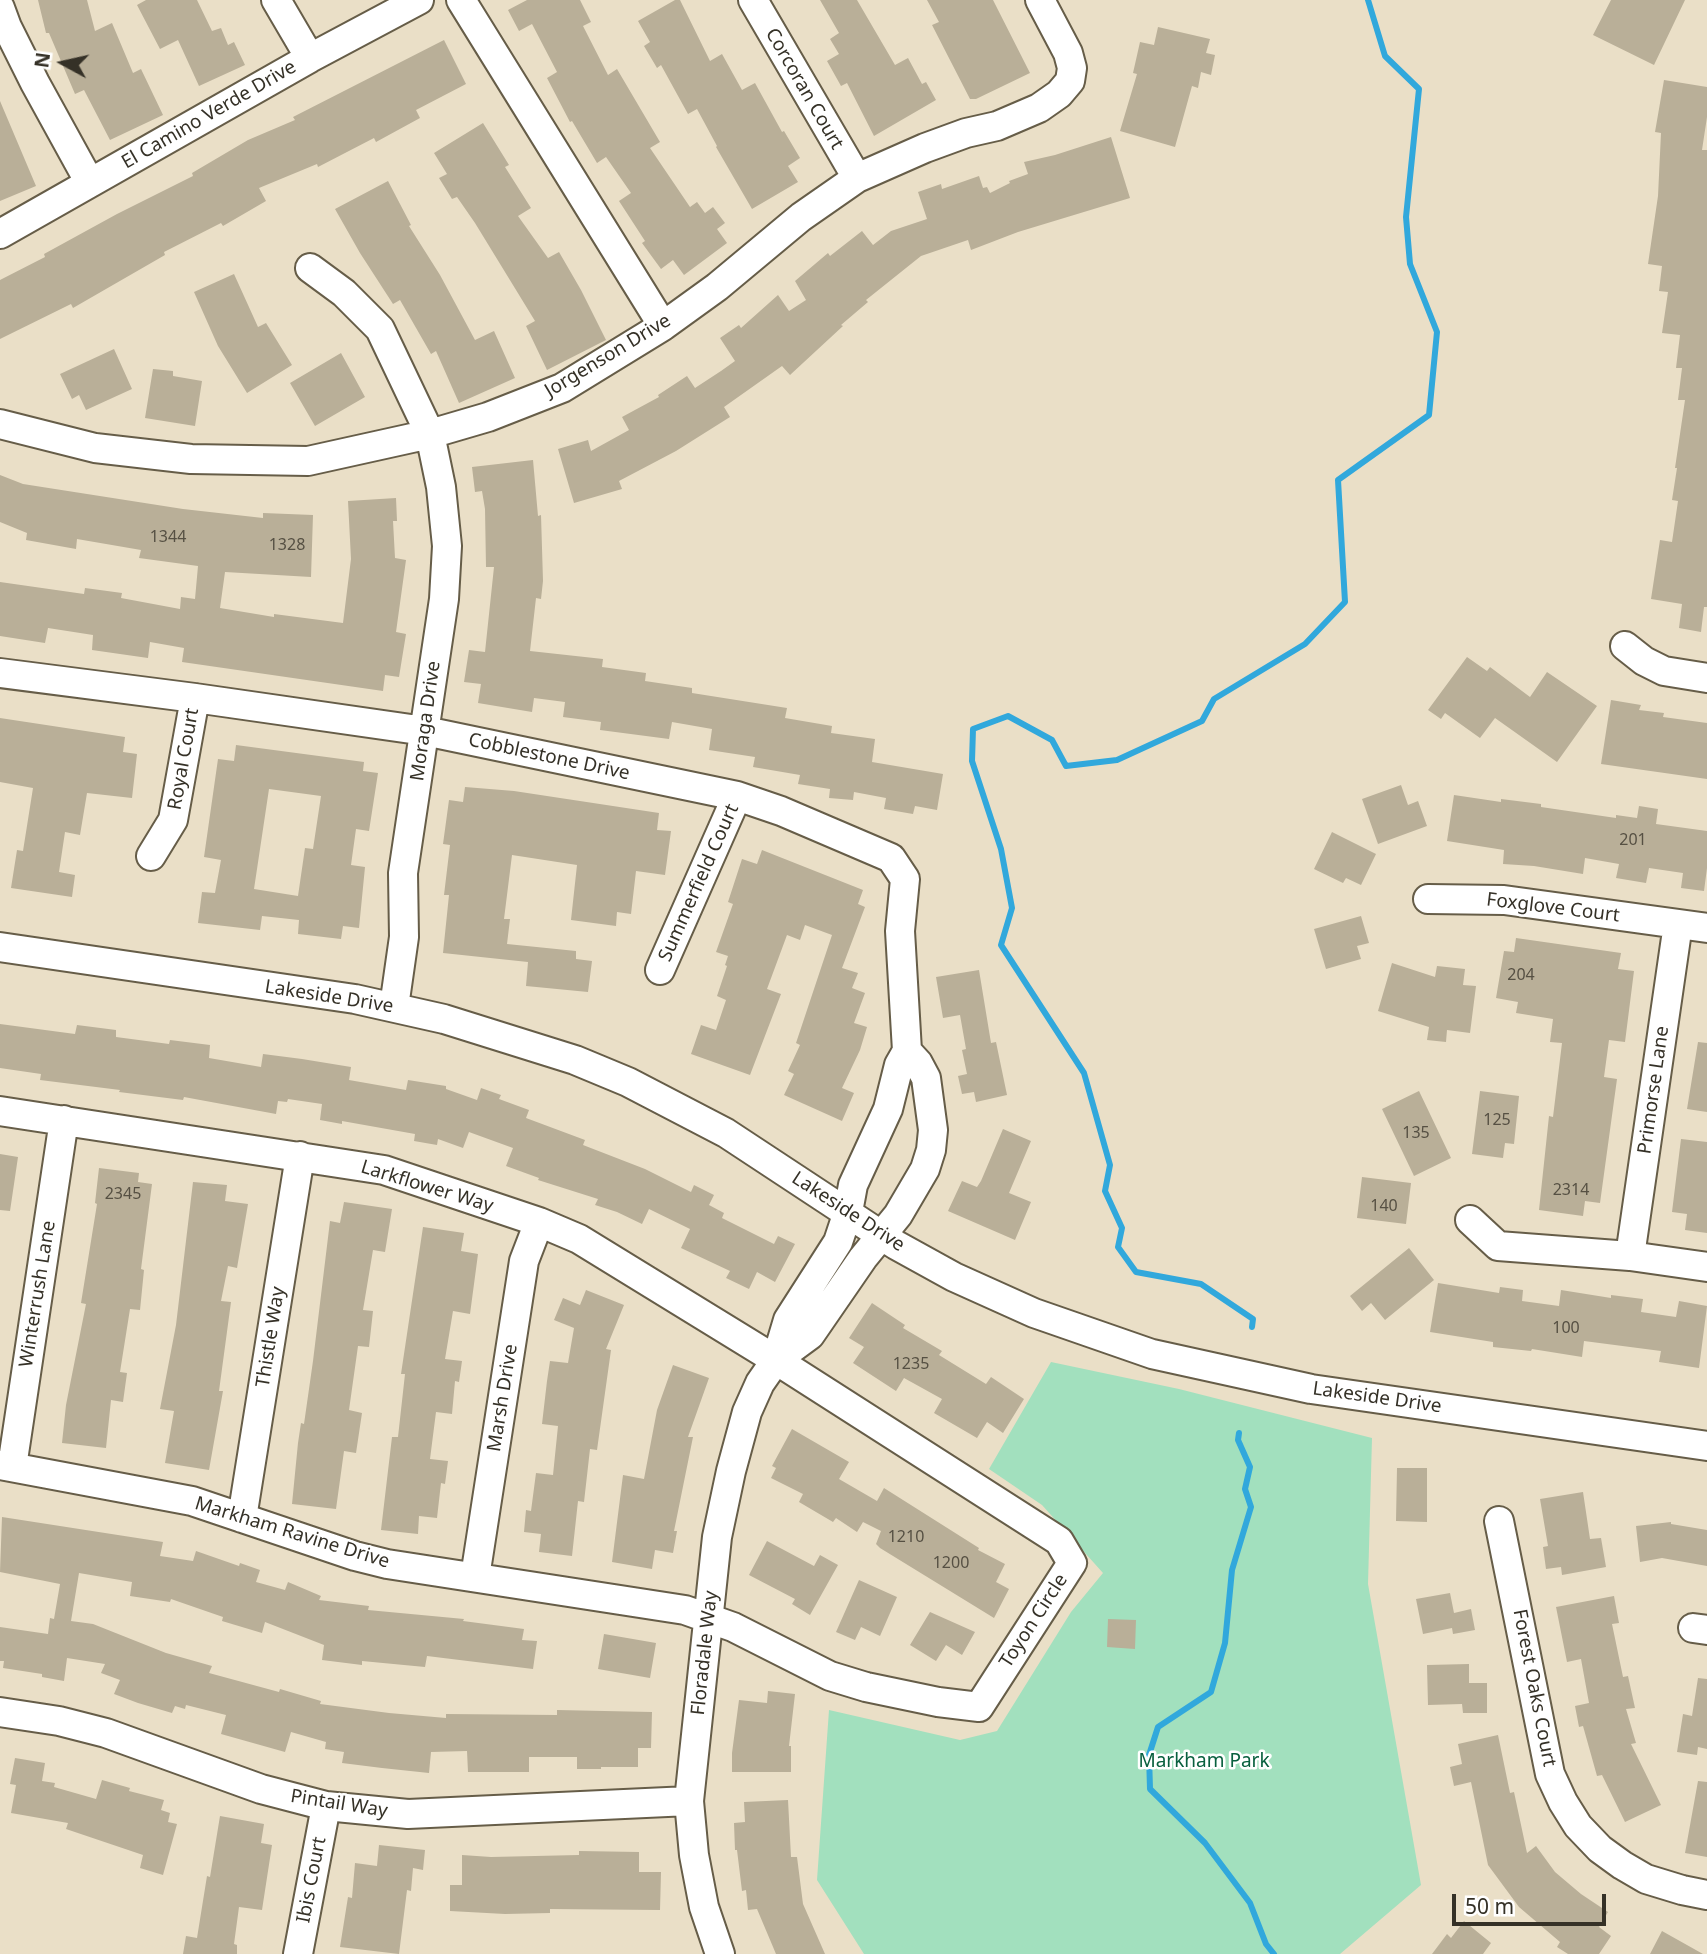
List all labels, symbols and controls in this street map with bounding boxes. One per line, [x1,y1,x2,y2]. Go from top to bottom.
street label: Corcoran Court [760,24,848,154]
north arrow [28,28,98,98]
text: N [28,51,56,70]
street label: El Camino Verde Drive [118,56,300,174]
street label: Jorgenson Drive [541,309,675,403]
house number: 1344 [150,527,186,547]
house number: 1328 [269,535,305,555]
street label: Moraga Drive [406,659,446,783]
street label: Royal Court [164,706,204,812]
street label: Cobblestone Drive [466,729,632,785]
street label: Summerfield Court [654,801,744,965]
house number: 201 [1619,830,1647,850]
street label: Foxglove Court [1485,889,1621,927]
house number: 204 [1507,965,1535,985]
street label: Lakeside Drive [263,976,395,1018]
street label: Primorse Lane [1634,1024,1674,1156]
house number: 125 [1483,1110,1511,1130]
house number: 135 [1402,1123,1430,1143]
street label: Larkflower Way [358,1156,496,1218]
street label: Lakeside Drive [787,1167,909,1257]
house number: 2314 [1553,1180,1589,1200]
house number: 2345 [105,1184,141,1204]
house number: 140 [1370,1196,1398,1216]
street label: Winterrush Lane [15,1219,61,1369]
street label: Thistle Way [252,1285,290,1389]
house number: 100 [1552,1318,1580,1338]
street label: Marsh Drive [483,1343,523,1453]
house number: 1235 [893,1354,929,1374]
street label: Lakeside Drive [1311,1378,1443,1418]
street label: Markham Ravine Drive [192,1493,392,1573]
house number: 1210 [888,1527,924,1547]
house number: 1200 [933,1553,969,1573]
street label: Toyon Circle [995,1570,1073,1672]
street label: Floradale Way [687,1590,723,1716]
street label: Forest Oaks Court [1508,1607,1560,1769]
park label: Markham Park [1138,1751,1270,1773]
street label: Pintail Way [289,1785,389,1823]
street label: Ibis Court [293,1835,331,1925]
scale bar [1455,1881,1609,1925]
text: 50 m [1465,1892,1514,1920]

